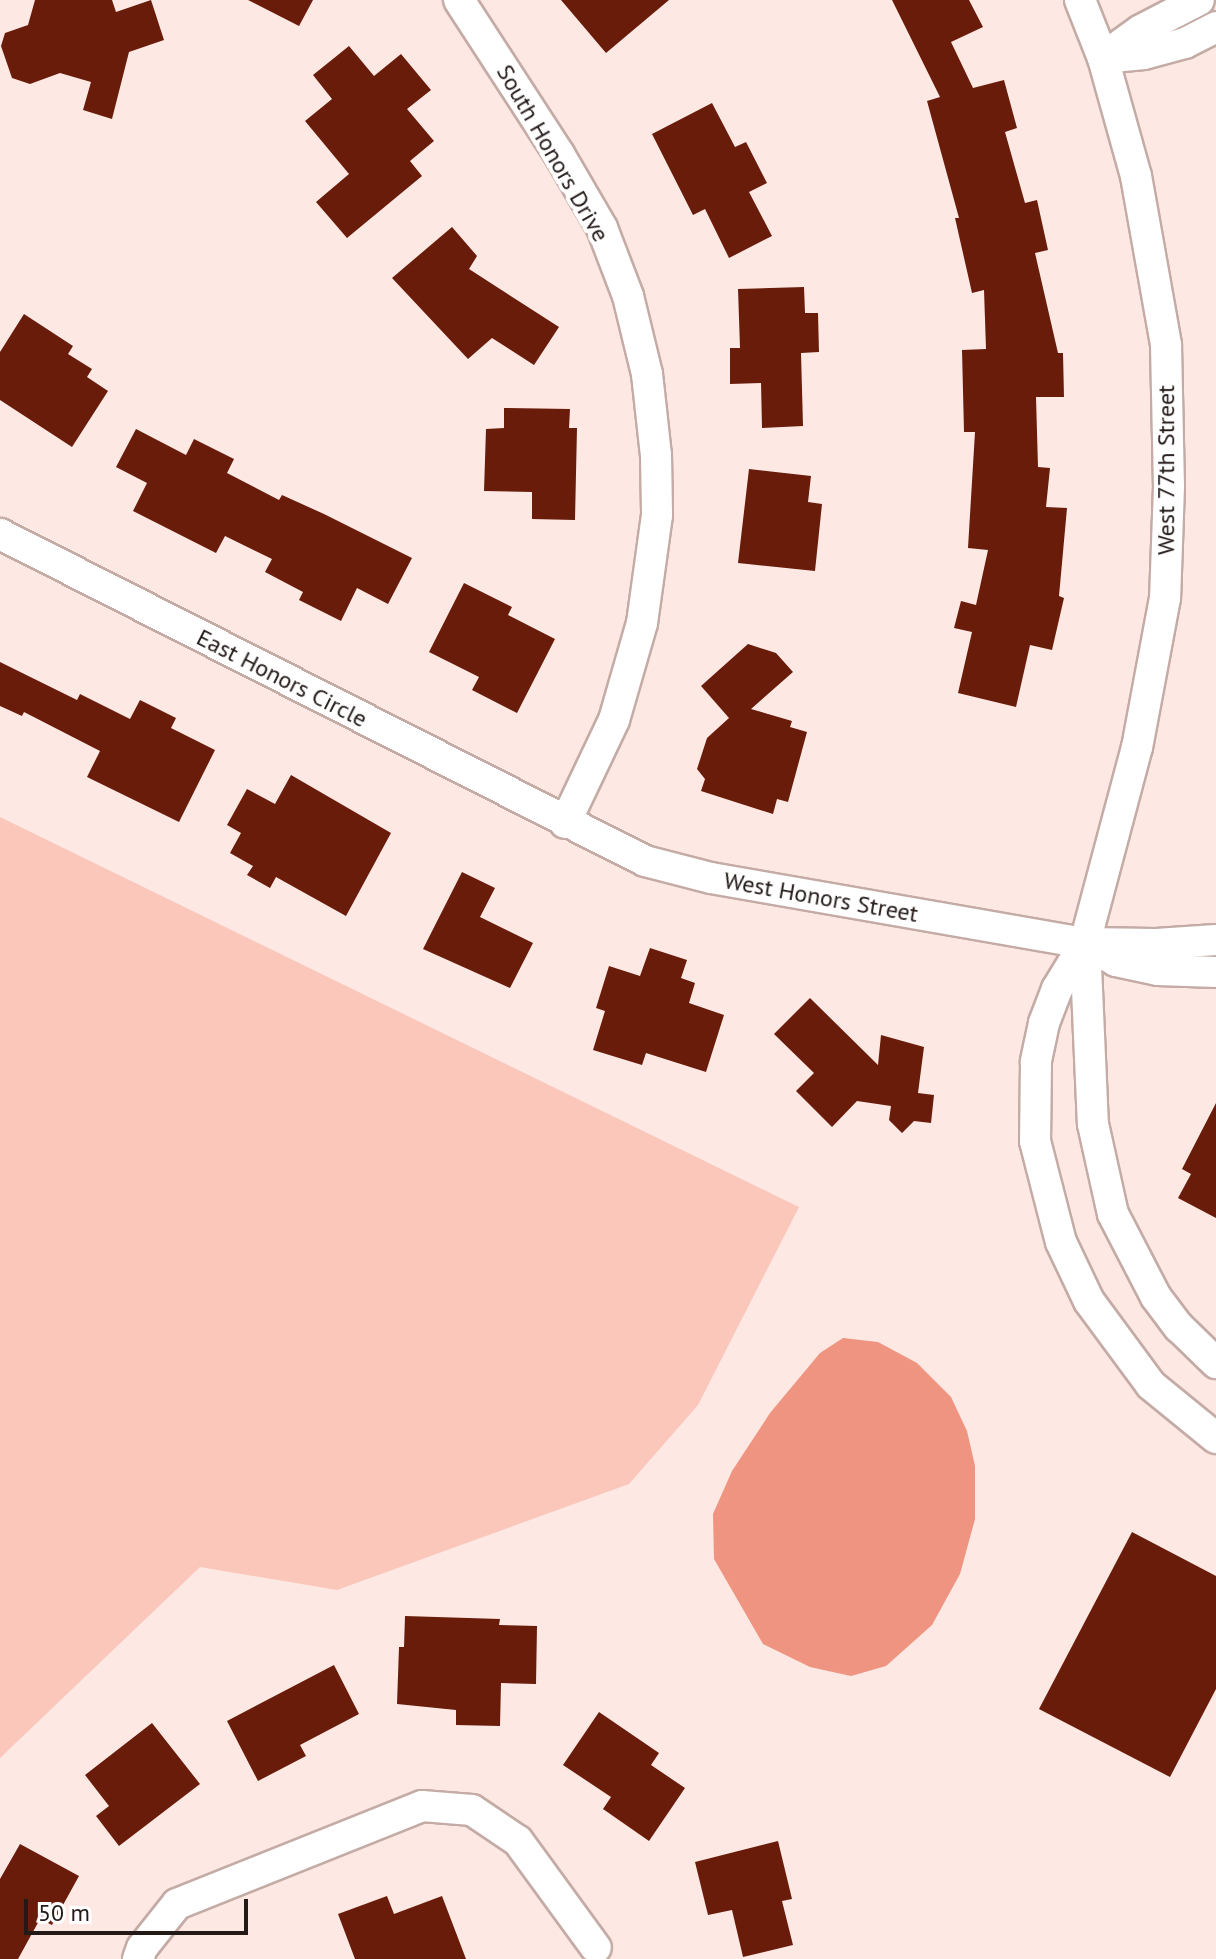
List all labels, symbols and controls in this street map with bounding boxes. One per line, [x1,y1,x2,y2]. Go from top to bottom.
street label: South Honors Drive [491,59,615,247]
street label: West 77th Street [1152,385,1180,555]
street label: East Honors Circle [192,623,372,733]
street label: West Honors Street [722,866,920,928]
scale bar [28,1883,252,1933]
text: 50 m [38,1897,90,1928]

